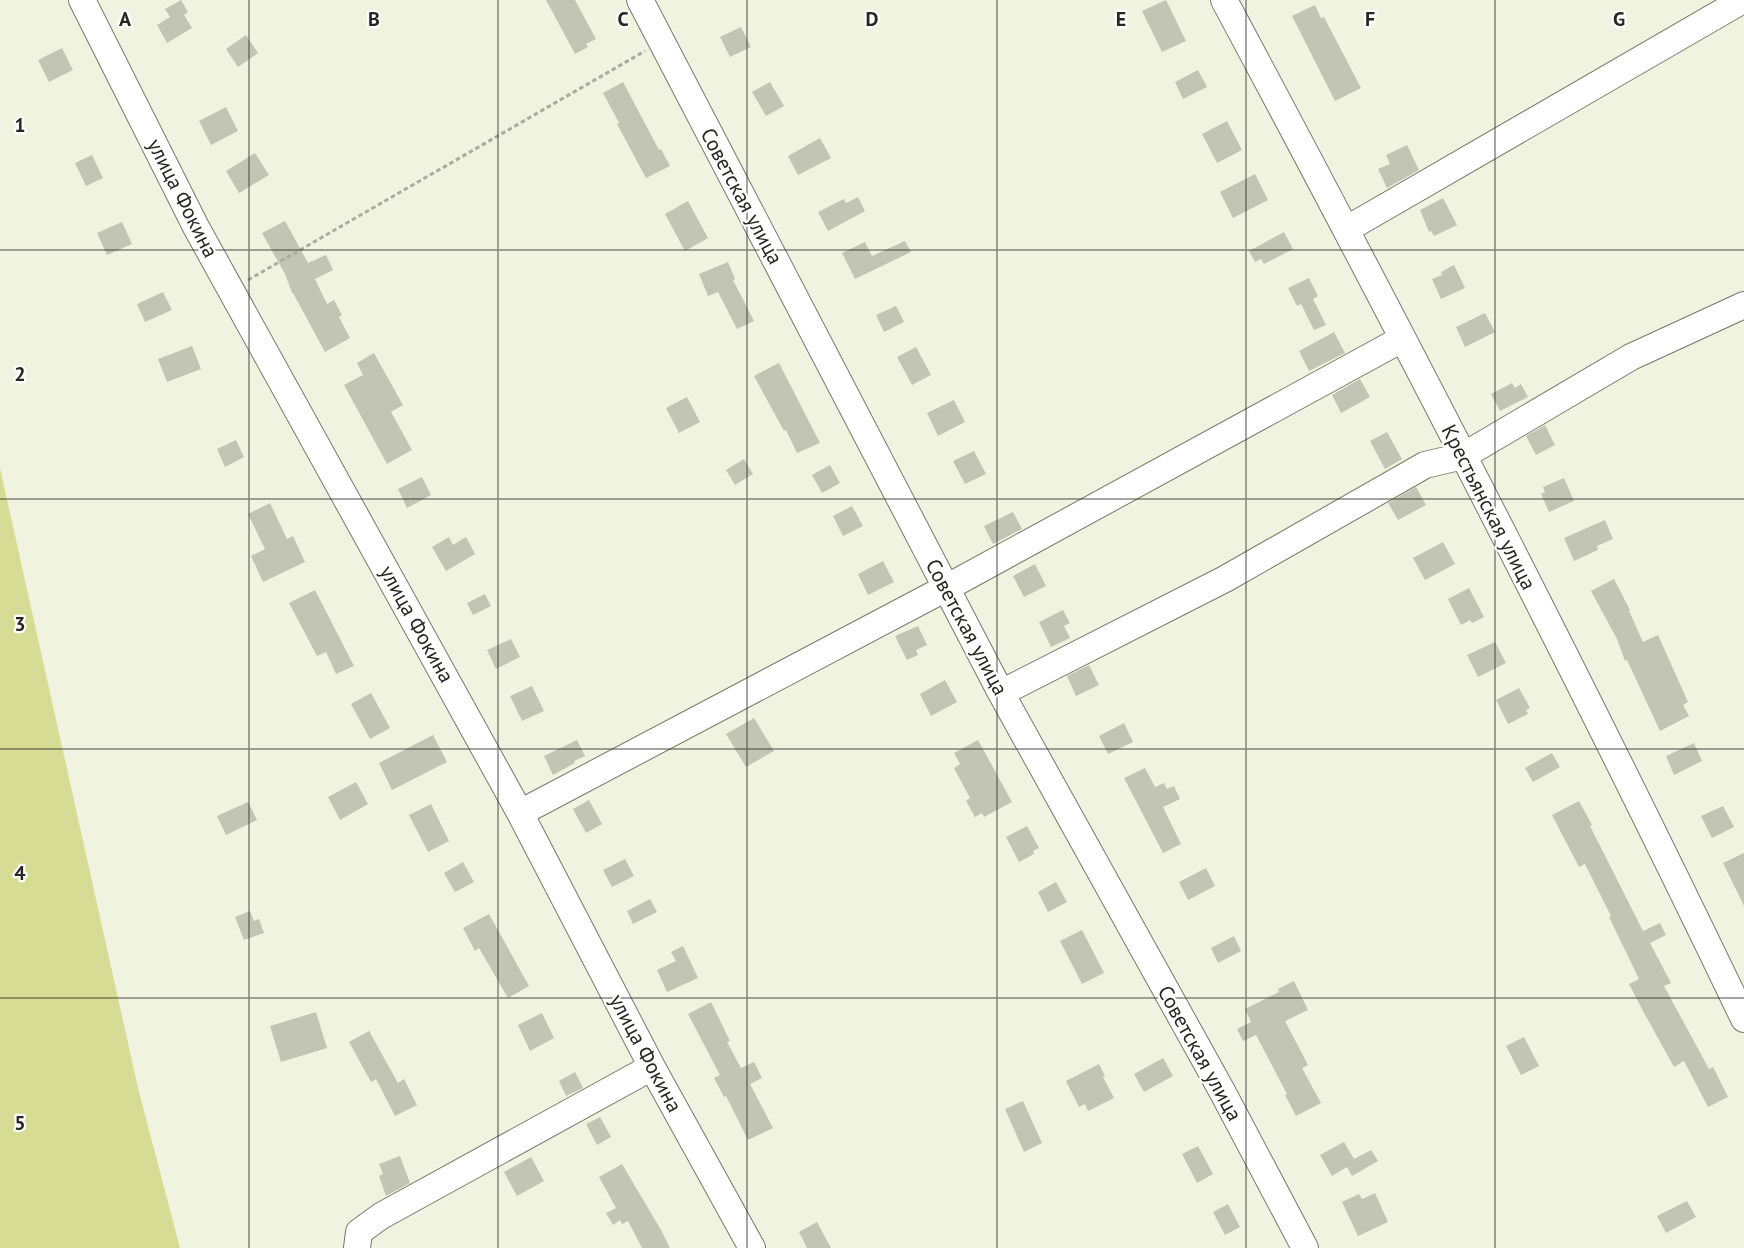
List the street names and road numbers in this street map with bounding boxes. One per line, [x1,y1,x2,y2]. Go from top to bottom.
street label: Советская улица [695,123,789,269]
street label: улица Фокина [141,134,225,262]
street label: Крестьянская улица [1436,420,1542,594]
street label: Советская улица [920,554,1014,700]
street label: улица Фокина [374,561,460,687]
street label: Советская улица [1152,981,1248,1125]
street label: улица Фокина [604,989,688,1117]

